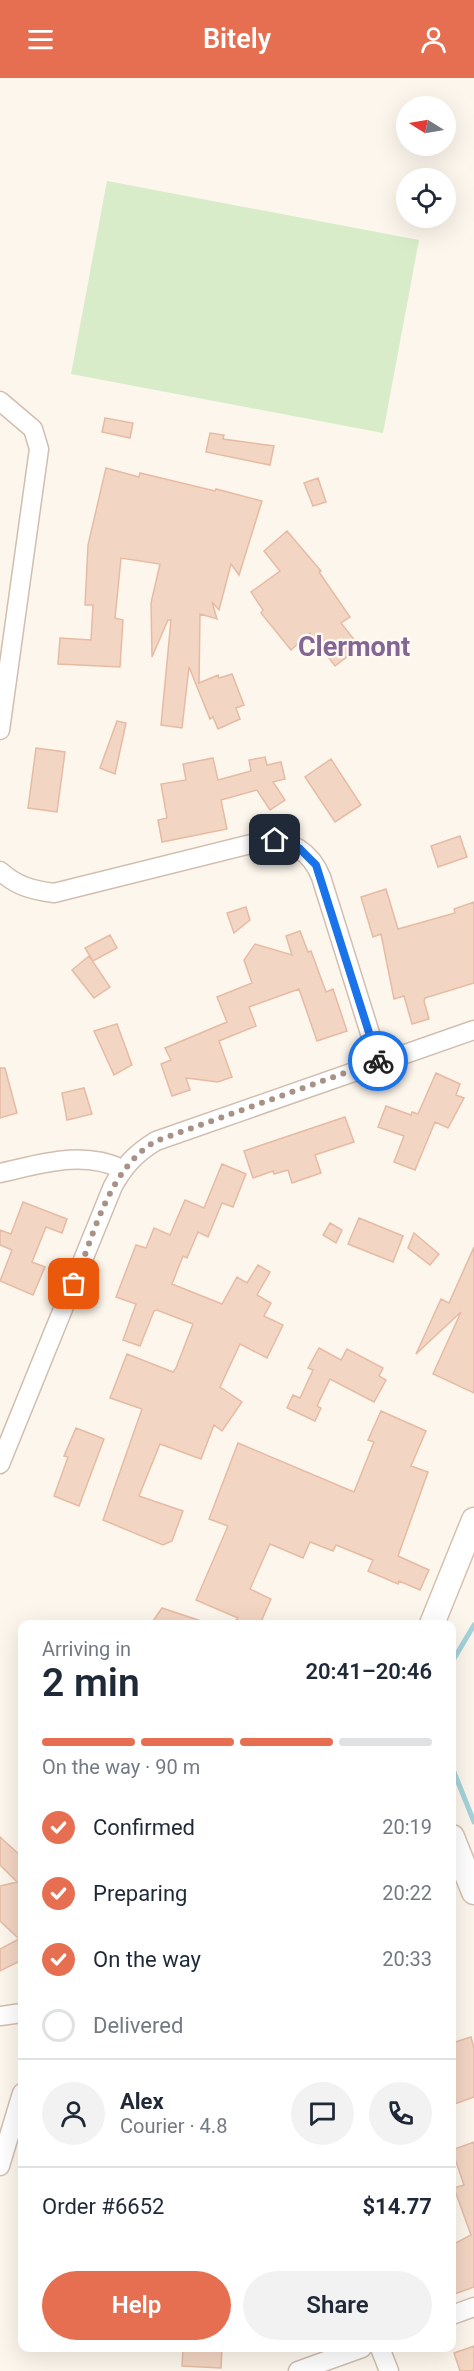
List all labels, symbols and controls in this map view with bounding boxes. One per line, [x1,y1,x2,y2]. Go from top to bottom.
icon: menu [24,23,57,56]
text: Bitely [203,23,271,55]
icon: person [417,23,450,56]
north arrow [396,96,456,156]
map controls [396,96,456,228]
button: locate [396,168,456,228]
district label: Clermont [298,631,410,663]
pin [249,814,300,865]
icon: home [258,823,291,856]
courier [348,1031,408,1091]
icon: bike [362,1045,395,1078]
pin [48,1258,99,1309]
icon: bag [57,1267,90,1300]
text: Arriving in [42,1637,131,1661]
text: 20:41–20:46 [305,1659,432,1684]
text: 2 min [42,1660,140,1706]
text: On the way · 90 m [42,1755,200,1779]
icon: check [42,1811,75,1844]
text: Confirmed [93,1815,195,1840]
text: 20:19 [382,1815,432,1839]
icon: check [42,1877,75,1910]
text: Preparing [93,1881,187,1906]
text: 20:22 [382,1881,432,1905]
icon: check [42,1943,75,1976]
text: On the way [93,1947,201,1972]
text: 20:33 [382,1947,432,1971]
text: Delivered [93,2013,183,2038]
button: person [42,2082,105,2145]
button: chat [291,2082,354,2145]
button: phone [369,2082,432,2145]
text: Alex [120,2089,164,2114]
text: Courier · 4.8 [120,2114,227,2138]
text: Order #6652 [42,2194,164,2219]
text: $14.77 [363,2194,432,2219]
button: Help [42,2271,231,2340]
button: Share [243,2271,432,2340]

